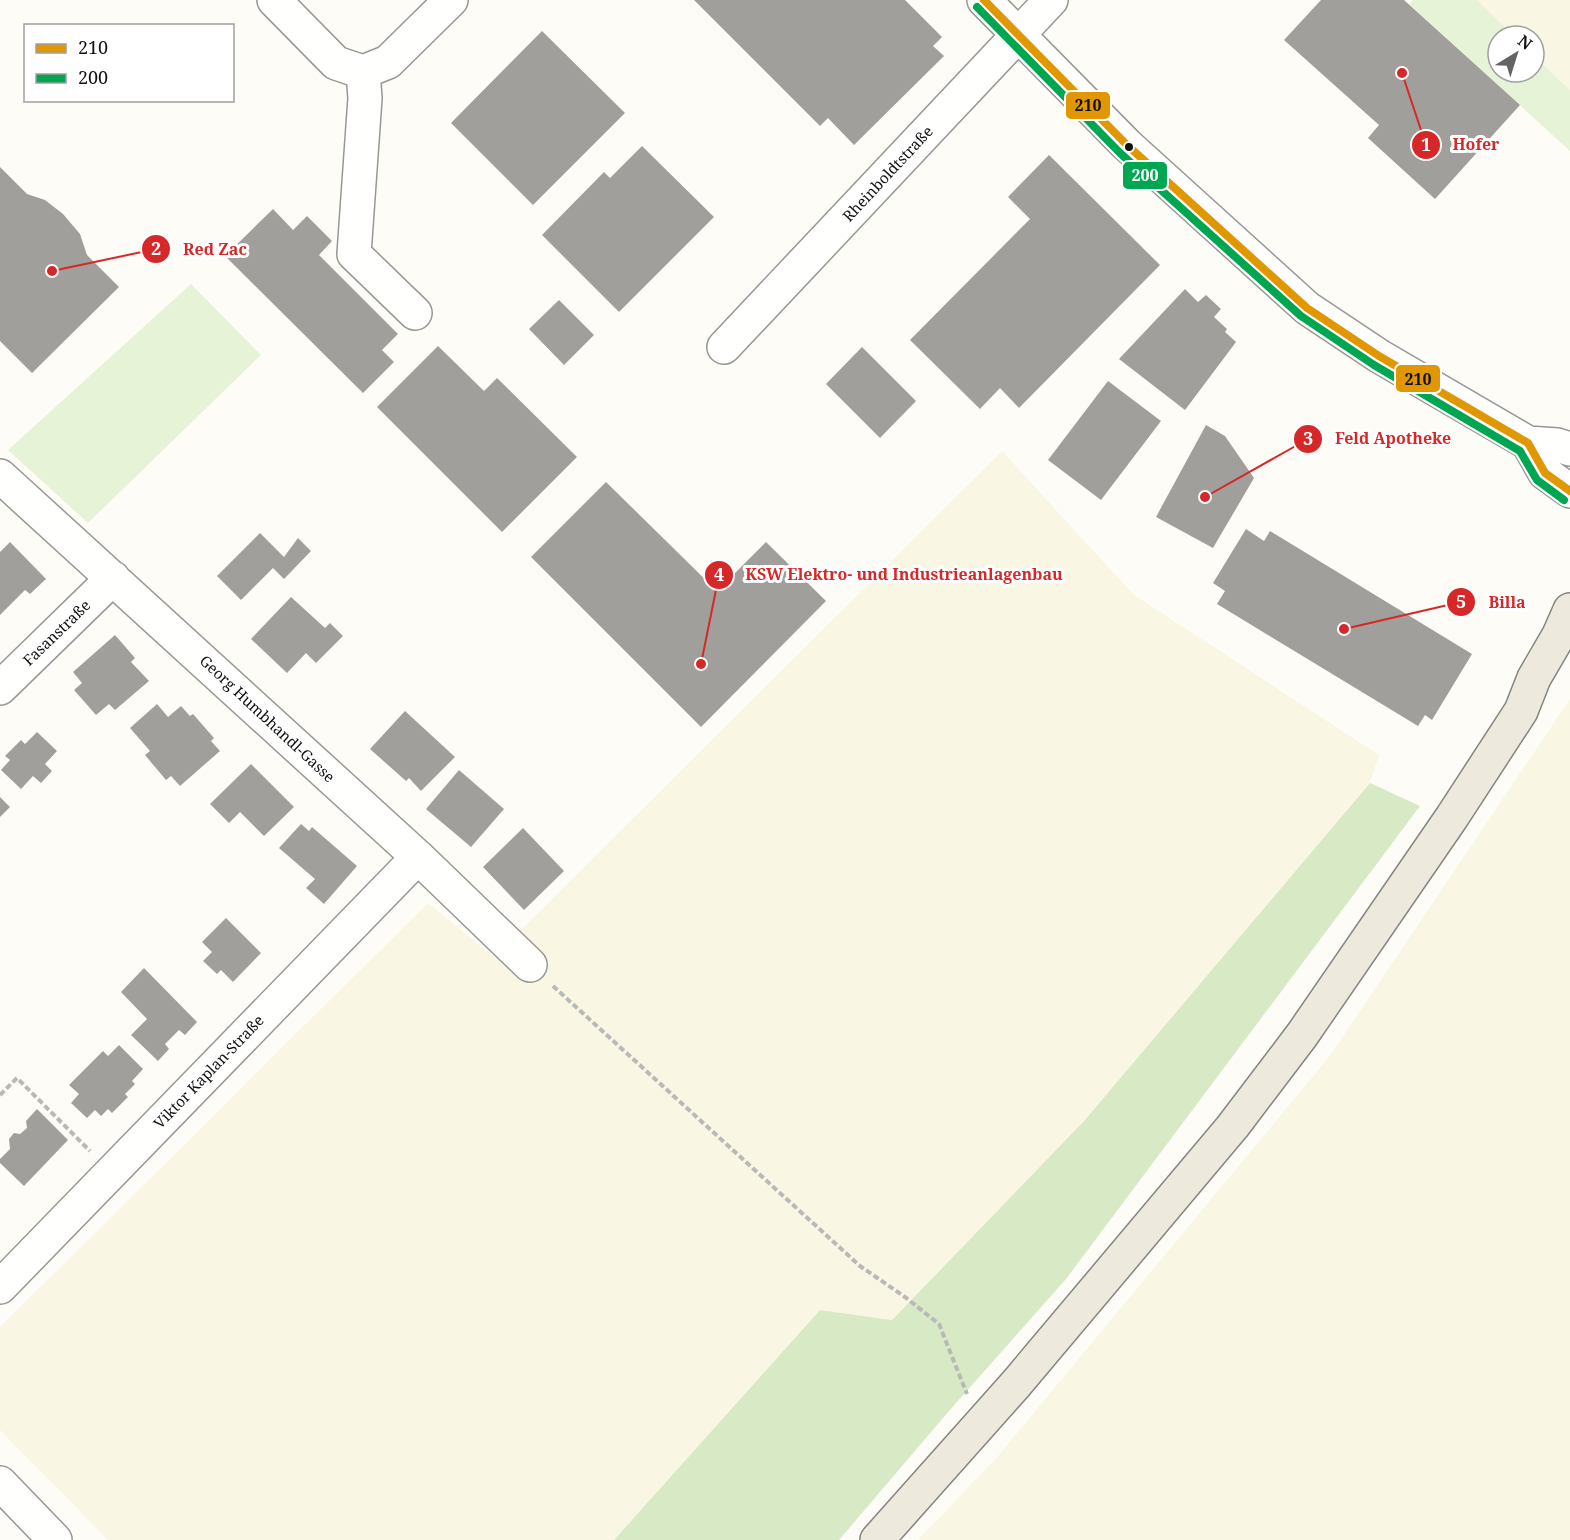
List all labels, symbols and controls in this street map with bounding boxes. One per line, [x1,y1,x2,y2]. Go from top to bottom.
legend [24,24,234,102]
north arrow [1486,24,1546,84]
text: N [1513,30,1537,55]
text: 210 [78,35,108,59]
text: 200 [78,65,108,89]
line badge: 210 [1065,91,1111,120]
text: 210 [1074,94,1102,116]
street label: Rheinboldtstraße [838,121,937,225]
callout: Hofer [1411,128,1512,162]
text: 1 [1421,132,1431,156]
text: Hofer [1453,133,1500,155]
unlabelled marker [1123,141,1135,153]
line badge: 200 [1122,161,1168,190]
text: 200 [1131,164,1159,186]
callout: Red Zac [141,232,259,266]
text: 2 [151,236,161,260]
text: Red Zac [183,238,247,260]
line badge: 210 [1395,364,1441,393]
text: 210 [1404,368,1432,390]
callout: Feld Apotheke [1293,422,1463,456]
text: 3 [1303,426,1313,450]
text: Feld Apotheke [1335,427,1451,449]
callout: KSW Elektro- und Industrieanlagenbau [704,558,1075,592]
text: 4 [714,562,724,586]
text: KSW Elektro- und Industrieanlagenbau [745,563,1063,585]
callout: Billa [1446,585,1537,619]
text: 5 [1456,589,1466,613]
text: Billa [1488,591,1526,613]
street label: Fasanstraße [18,595,94,670]
street label: Georg Humbhandl-Gasse [196,650,340,786]
street label: Viktor Kaplan-Straße [149,1010,268,1132]

